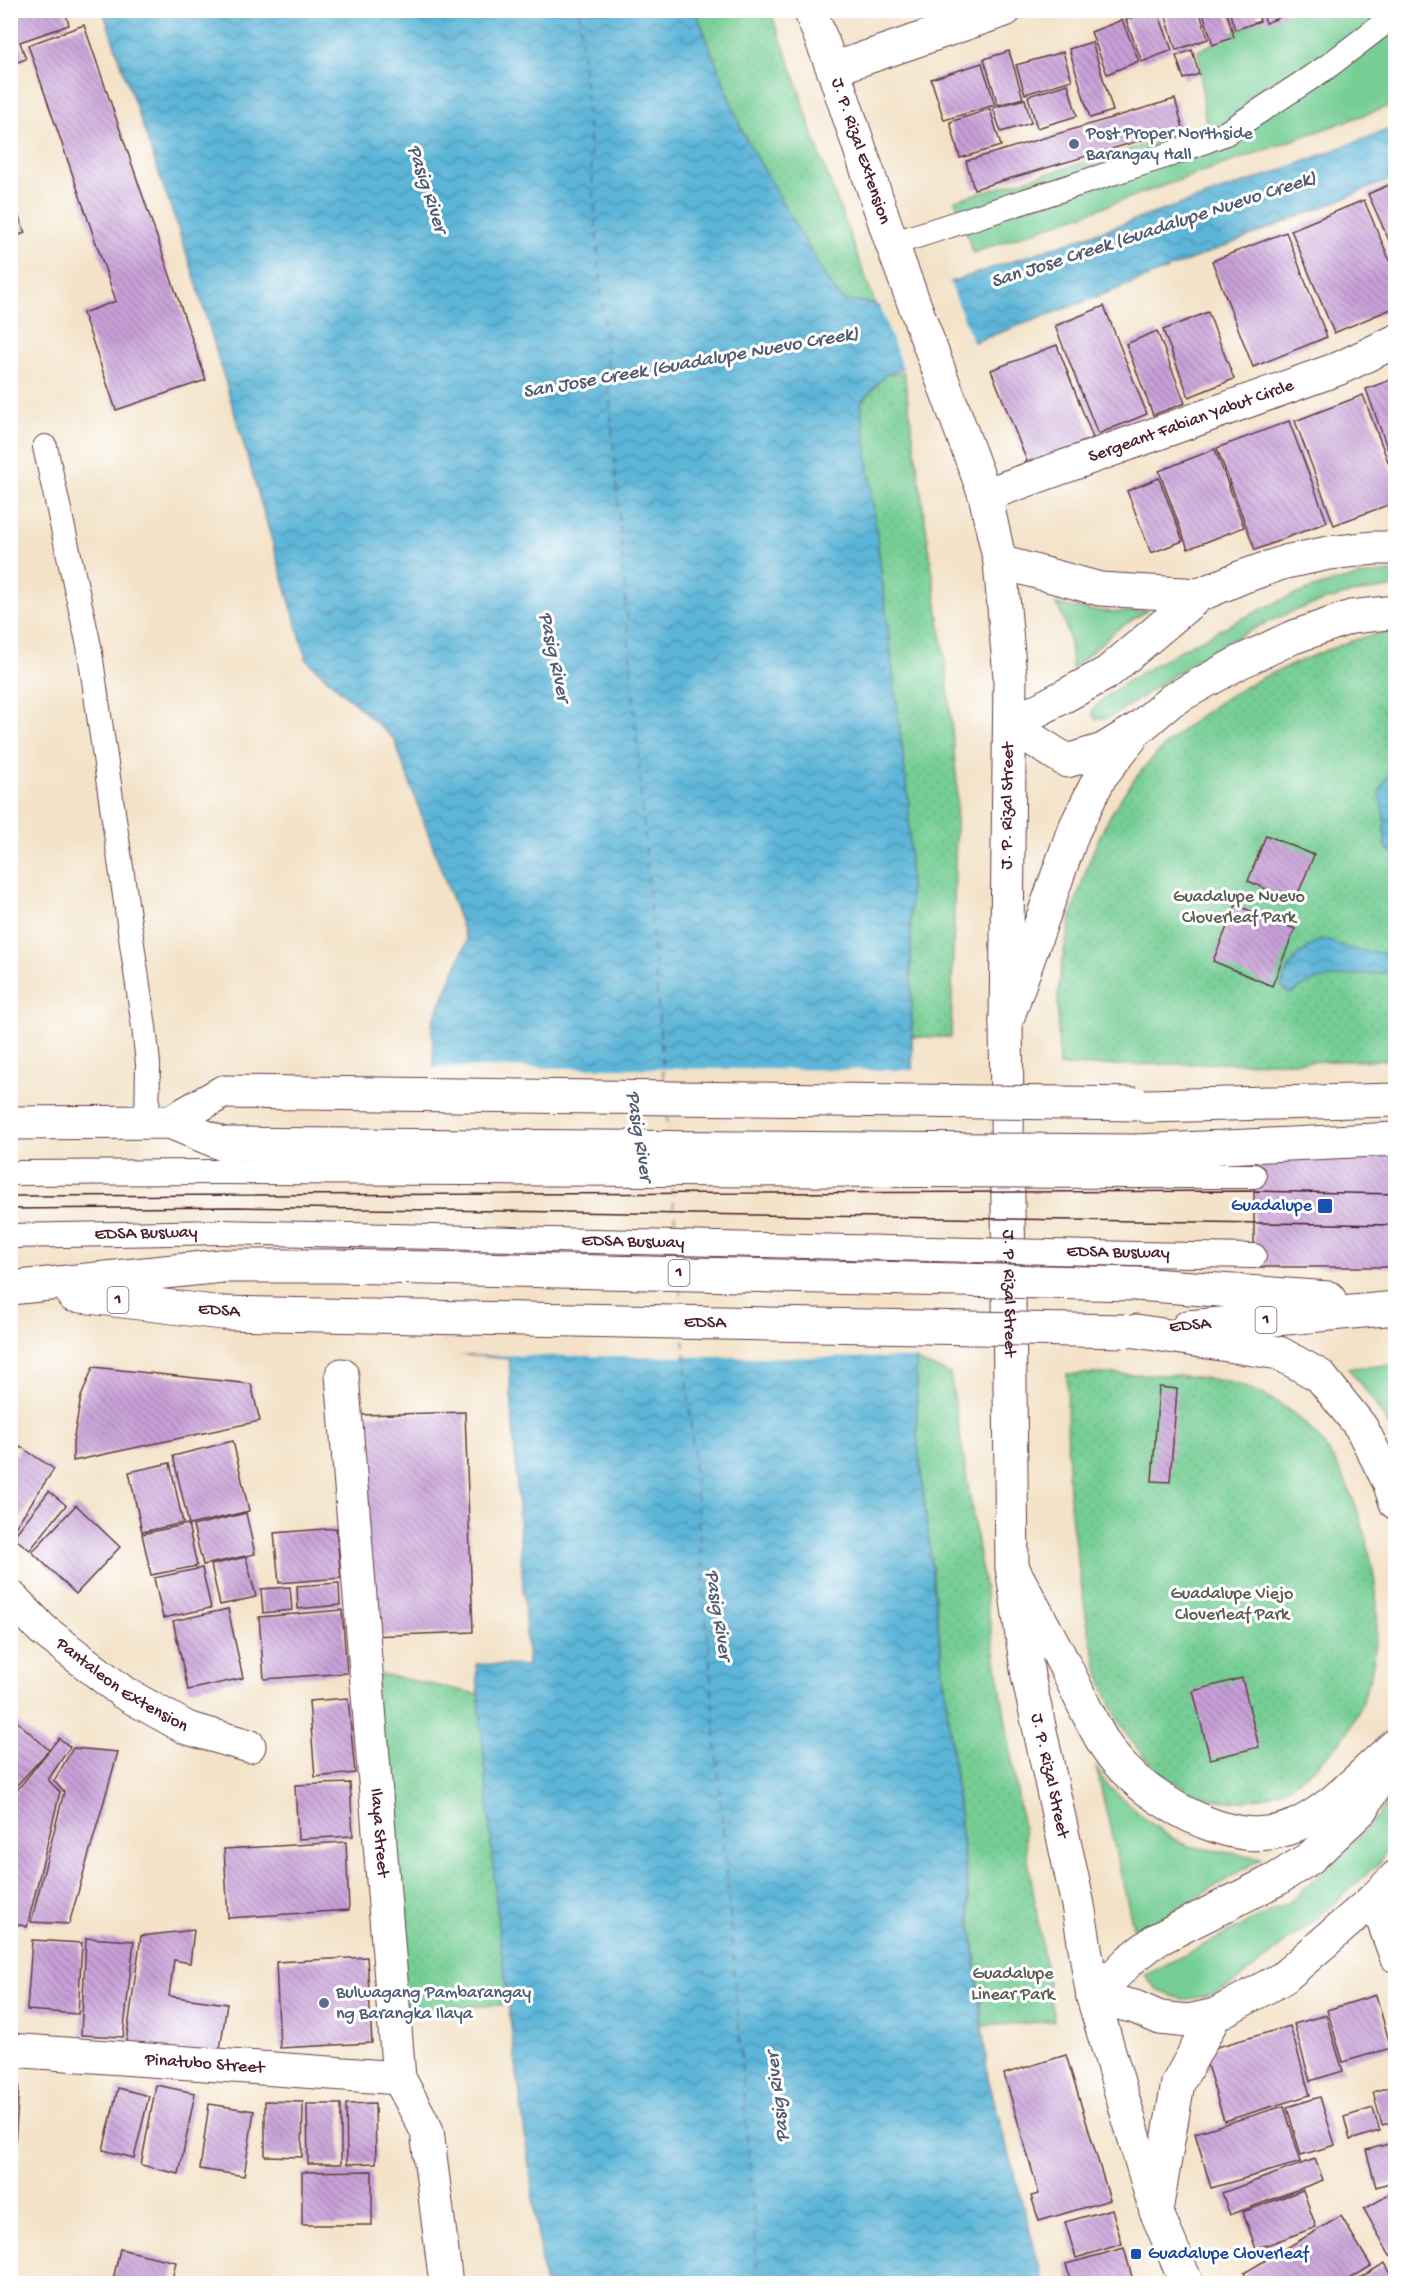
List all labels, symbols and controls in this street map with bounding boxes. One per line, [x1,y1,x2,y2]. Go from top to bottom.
street label: J. P. Rizal Extension [826,75,895,227]
place label: Post Proper Northside Barangay Hall [1085,124,1254,166]
marker: Post Proper Northside Barangay Hall [1067,137,1081,151]
water label: Pasig River [401,142,452,240]
water label: San Jose Creek (Guadalupe Nuevo Creek) [989,167,1320,295]
water label: San Jose Creek (Guadalupe Nuevo Creek) [521,323,861,405]
street label: Sergeant Fabian Yabut Circle [1086,375,1297,468]
water label: Pasig River [532,610,575,708]
street label: J. P. Rizal Street [996,741,1020,870]
park label: Guadalupe Nuevo Cloverleaf Park [1173,887,1305,929]
water label: Pasig River [620,1089,657,1187]
place label: Guadalupe [1231,1196,1313,1217]
marker: Guadalupe [1316,1197,1334,1215]
street label: EDSA Busway [94,1222,198,1245]
street label: EDSA Busway [581,1230,685,1254]
street label: J. P. Rizal Street [998,1230,1020,1358]
street label: EDSA Busway [1066,1242,1170,1264]
road number: 1 [668,1260,690,1286]
road number: 1 [108,1287,128,1313]
street label: EDSA [197,1299,242,1323]
road number: 1 [1256,1307,1276,1333]
street label: EDSA [684,1312,727,1334]
street label: EDSA [1168,1314,1213,1338]
water label: Pasig River [699,1568,736,1666]
park label: Guadalupe Viejo Cloverleaf Park [1171,1584,1293,1626]
street label: Pantaleon Extension [51,1633,192,1737]
street label: J. P. Rizal Street [1026,1711,1074,1841]
street label: Ilaya Street [365,1787,393,1880]
park label: Guadalupe Linear Park [971,1964,1057,2006]
place label: Bulwagang Pambarangay ng Barangka Ilaya [335,1983,531,2025]
marker: Bulwagang Pambarangay ng Barangka Ilaya [317,1996,331,2010]
water label: Pasig River [762,2047,796,2144]
street label: Pinatubo Street [143,2049,266,2079]
place label: Guadalupe Cloverleaf [1148,2244,1310,2265]
marker: Guadalupe Cloverleaf [1129,2247,1143,2261]

